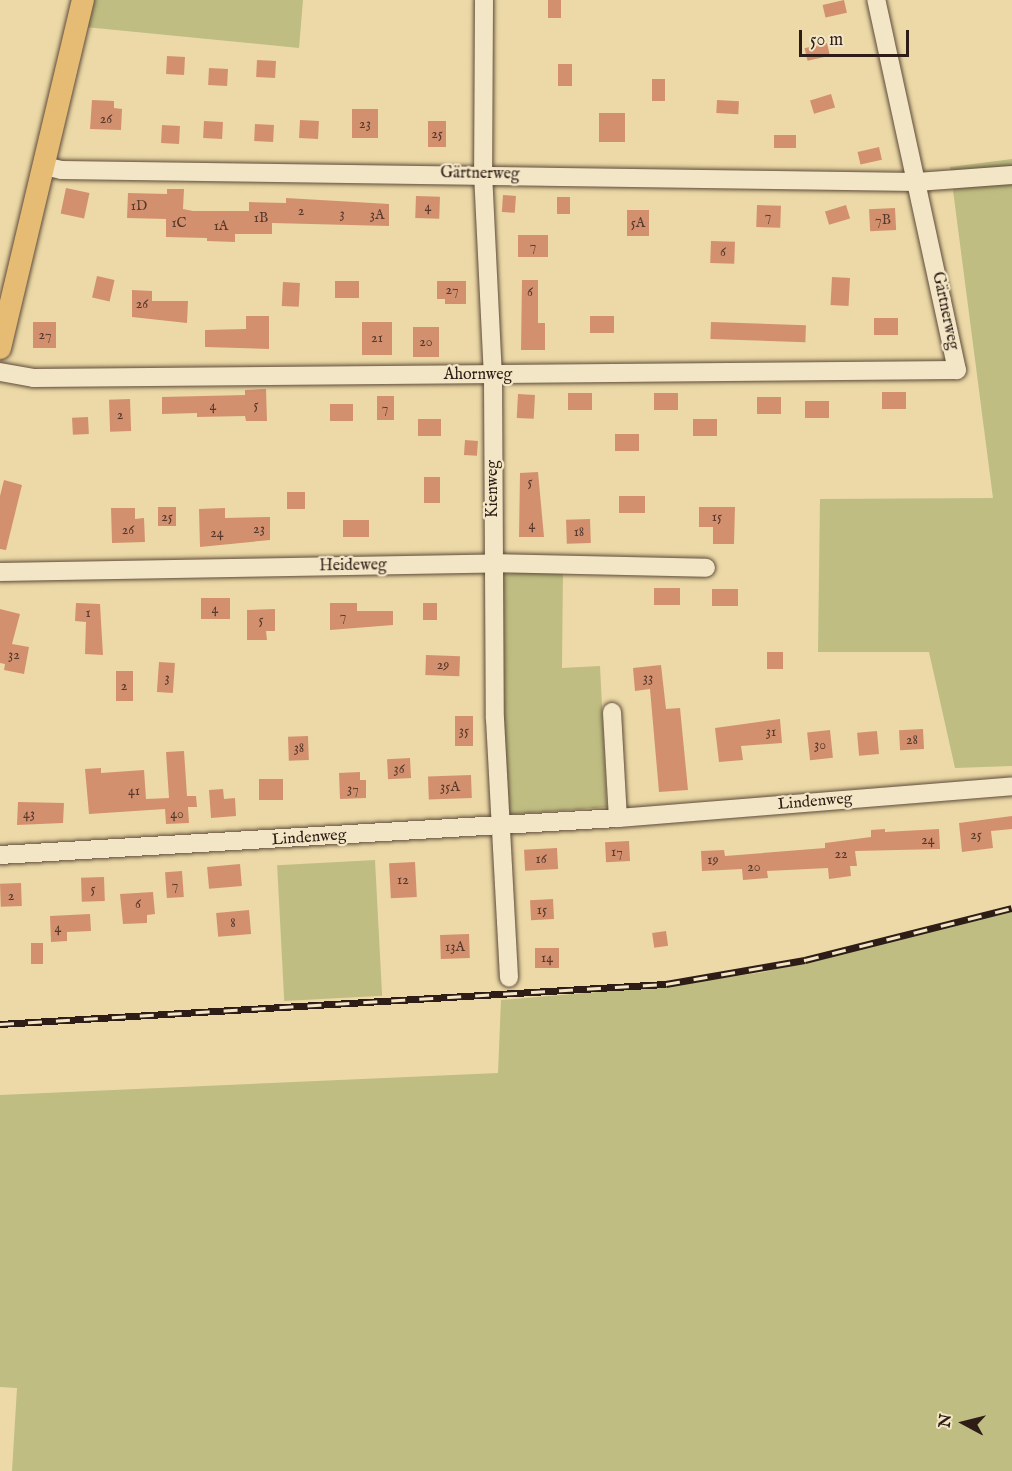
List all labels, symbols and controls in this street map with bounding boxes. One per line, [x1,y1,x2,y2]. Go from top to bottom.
scale bar [802,18,912,56]
text: 50 m [810,29,843,52]
house number: 26 [100,111,112,127]
house number: 23 [359,116,371,132]
house number: 25 [431,126,443,142]
street label: Gärtnerweg [440,164,520,184]
house number: 1D [131,198,147,214]
house number: 4 [425,199,431,215]
house number: 2 [298,203,304,219]
house number: 3 [339,206,345,222]
house number: 3A [370,207,384,223]
house number: 7 [765,208,771,224]
house number: 1B [254,210,268,226]
house number: 7B [875,212,891,228]
house number: 1C [171,215,187,231]
house number: 5A [631,215,645,231]
house number: 1A [214,218,228,234]
house number: 7 [530,238,536,254]
house number: 6 [720,244,726,260]
street label: Gärtnerweg [927,270,963,352]
house number: 27 [446,282,458,298]
house number: 6 [527,284,533,300]
house number: 26 [136,296,148,312]
house number: 27 [39,327,51,343]
house number: 21 [371,330,383,346]
house number: 20 [419,334,433,350]
street label: Ahornweg [444,365,512,385]
house number: 5 [253,397,259,413]
house number: 4 [210,398,216,414]
house number: 7 [382,400,388,416]
house number: 2 [117,407,123,423]
street label: Kienweg [483,460,503,518]
house number: 5 [527,474,533,490]
house number: 25 [161,509,173,525]
house number: 15 [712,509,722,525]
house number: 4 [529,517,535,533]
house number: 23 [253,521,265,537]
house number: 26 [122,522,134,538]
house number: 18 [574,524,584,540]
house number: 24 [210,525,224,541]
street label: Heideweg [319,556,387,576]
house number: 4 [212,601,218,617]
house number: 1 [85,605,91,621]
house number: 7 [340,608,346,624]
house number: 5 [258,612,264,628]
house number: 32 [8,647,20,663]
house number: 29 [437,657,449,673]
house number: 3 [164,670,170,686]
house number: 33 [643,670,653,686]
house number: 2 [121,678,127,694]
house number: 35 [459,723,469,739]
house number: 31 [766,724,776,740]
house number: 28 [906,732,918,748]
house number: 30 [814,737,826,753]
house number: 38 [294,740,304,756]
house number: 36 [393,761,405,777]
house number: 35A [440,779,460,795]
house number: 37 [347,781,359,797]
house number: 41 [128,783,140,799]
street label: Lindenweg [777,789,853,815]
house number: 43 [23,806,35,822]
house number: 40 [170,806,184,822]
street label: Lindenweg [271,826,347,850]
house number: 25 [970,827,982,843]
house number: 24 [921,832,935,848]
house number: 17 [611,844,623,860]
house number: 22 [834,846,848,862]
house number: 16 [535,851,547,867]
house number: 19 [707,852,719,868]
house number: 20 [747,859,761,875]
house number: 12 [397,872,409,888]
house number: 7 [172,877,178,893]
house number: 5 [90,881,96,897]
house number: 2 [8,888,14,904]
house number: 6 [135,896,141,912]
house number: 15 [537,902,547,918]
house number: 8 [230,915,236,931]
house number: 4 [55,920,61,936]
house number: 13A [445,939,465,955]
house number: 14 [541,950,553,966]
north arrow [934,1393,994,1453]
text: N [935,1413,957,1429]

